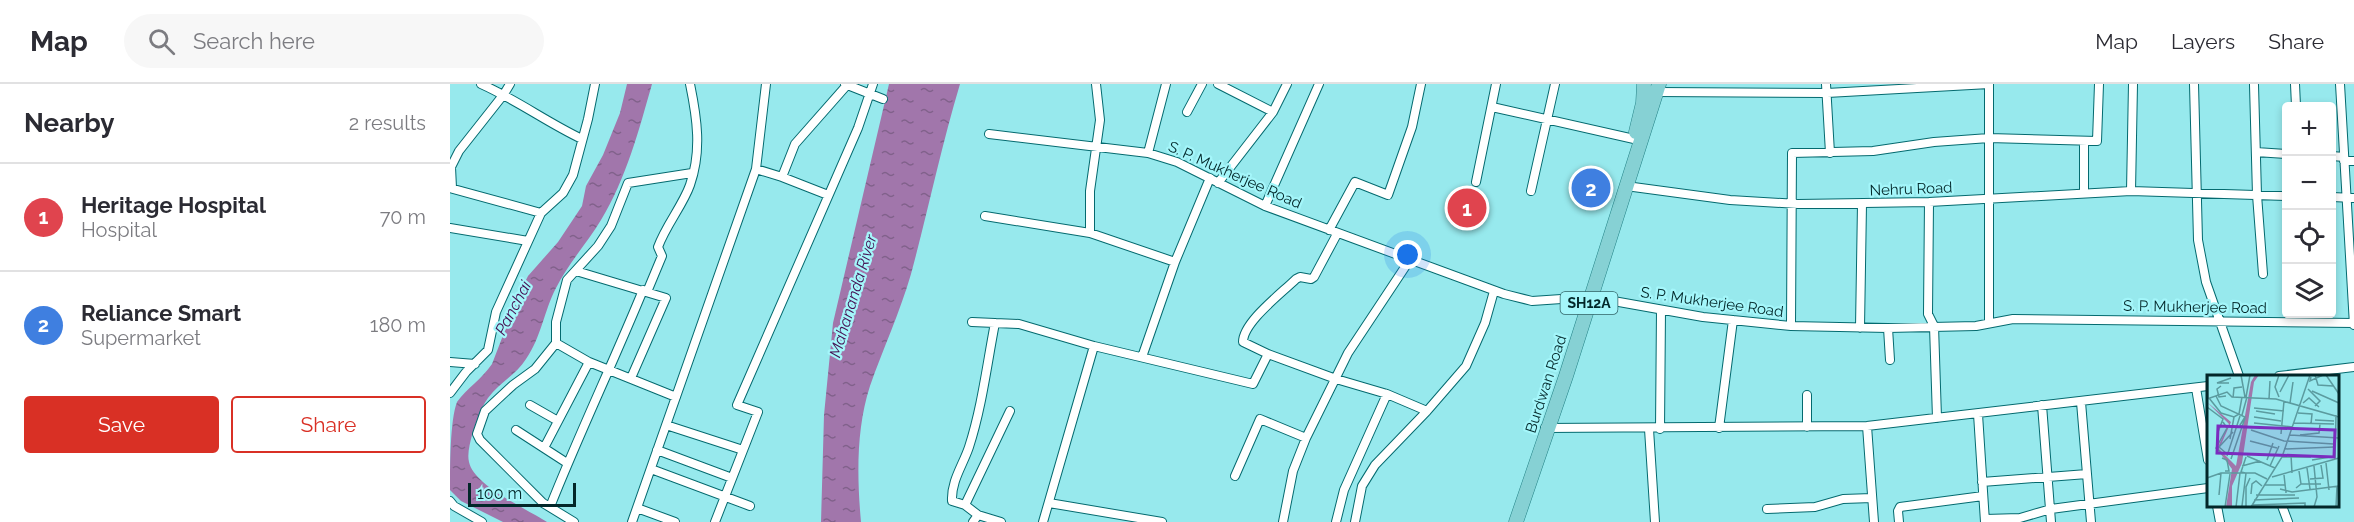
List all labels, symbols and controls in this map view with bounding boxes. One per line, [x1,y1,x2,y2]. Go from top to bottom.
search box [124,14,544,68]
text: Map [30,25,88,58]
icon: search [145,25,178,58]
text: Search here [193,28,315,54]
text: Map [2095,29,2138,54]
text: Layers [2171,29,2235,54]
text: Share [2268,29,2324,54]
map controls [2282,102,2336,318]
button: + [2282,102,2336,156]
text: Nearby [24,108,114,138]
text: 2 results [349,111,426,135]
street label: S. P. Mukherjee Road [1166,137,1304,213]
button: − [2282,156,2336,210]
pin: 2 [1572,166,1610,210]
street label: Nehru Road [1869,179,1953,199]
pin: 1 [1448,186,1486,230]
text: Heritage Hospital [81,192,266,218]
text: 1 [39,205,48,229]
text: 70 m [380,205,426,229]
button: locate [2282,210,2336,264]
text: Hospital [81,218,157,242]
water label: Mahananda River [825,232,881,360]
your location [1393,240,1422,269]
button: layers [2282,264,2336,318]
water label: Panchai [491,277,535,338]
street label: S. P. Mukherjee Road [1639,283,1785,321]
road number: SH12A [1560,292,1618,314]
street label: S. P. Mukherjee Road [2123,297,2267,317]
text: Reliance Smart [81,300,241,326]
text: 2 [38,313,49,337]
text: 180 m [370,313,426,337]
text: Supermarket [81,326,201,350]
street label: Burdwan Road [1522,333,1570,435]
inset map [2207,375,2339,507]
button: Save [24,396,219,453]
button: Share [231,396,426,453]
scale bar [468,480,576,508]
text: 100 m [477,484,522,503]

